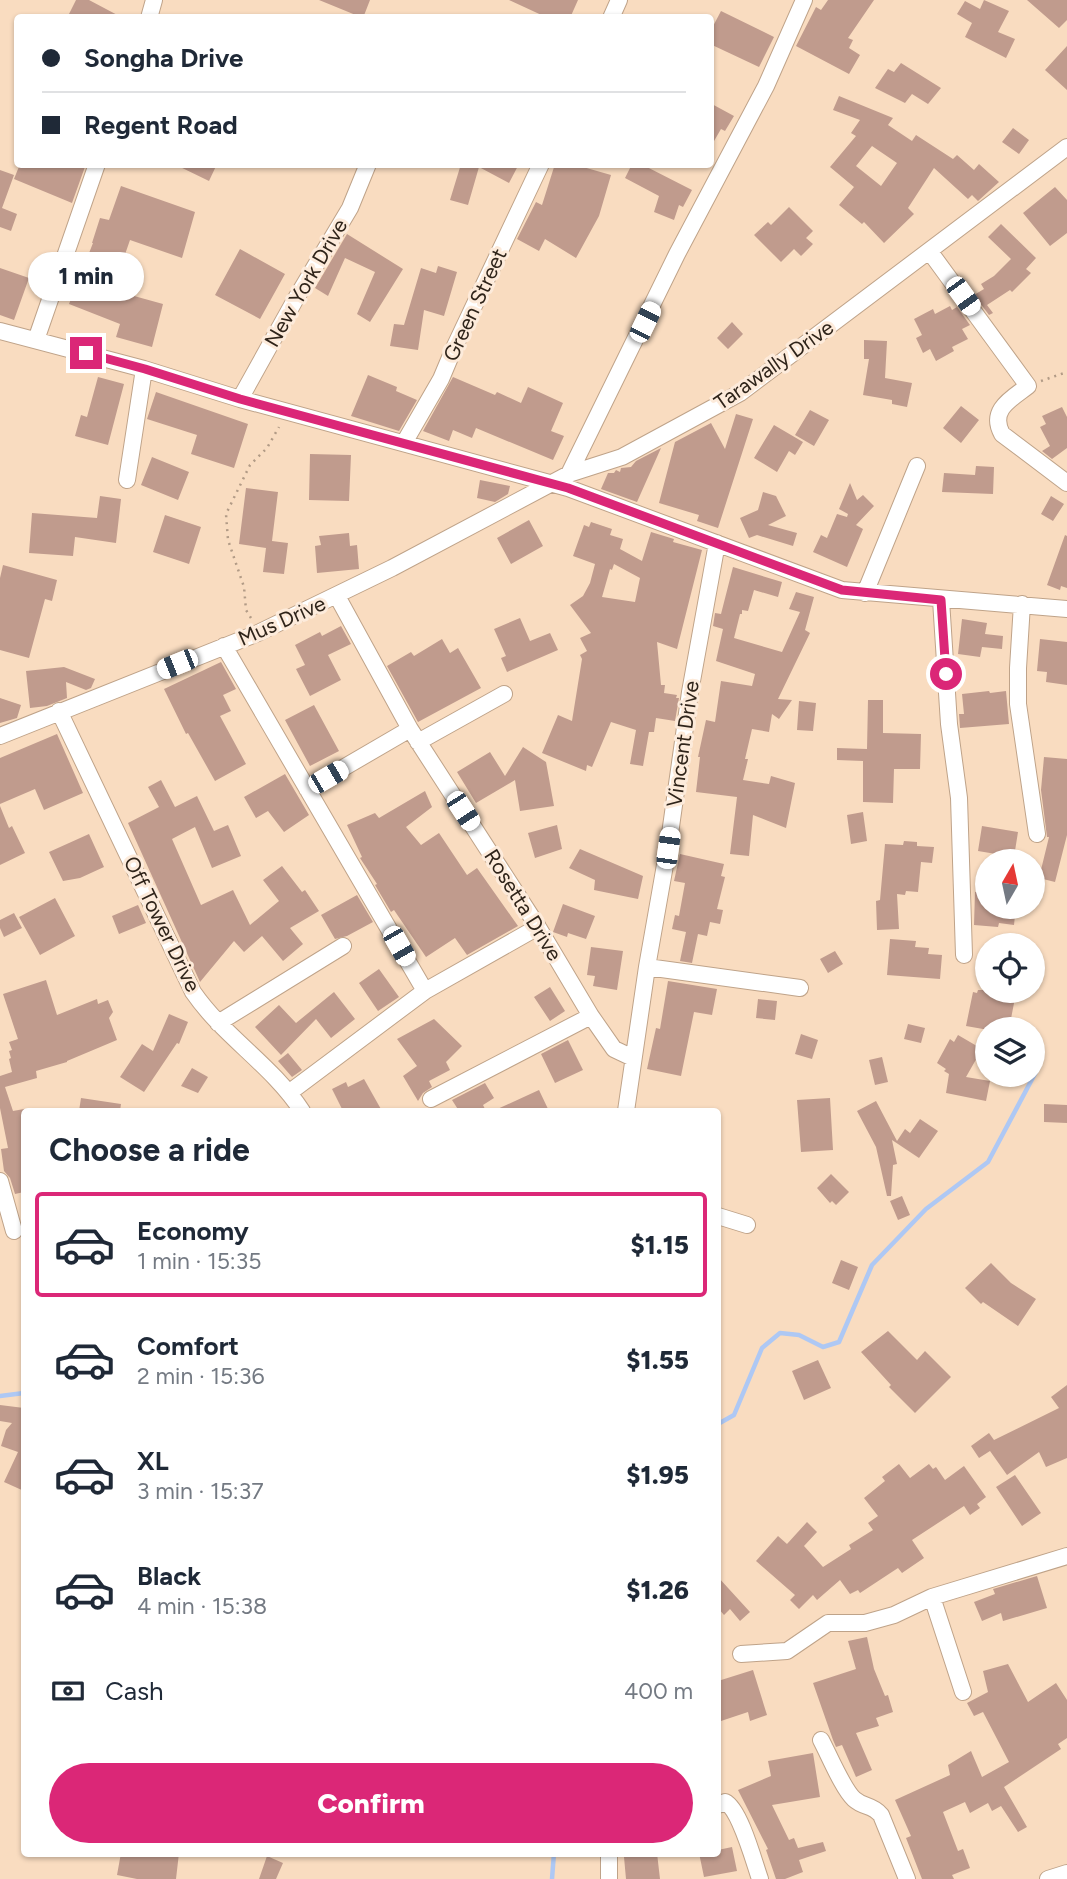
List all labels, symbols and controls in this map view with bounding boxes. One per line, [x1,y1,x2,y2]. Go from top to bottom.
text: Songha Drive [84,42,243,74]
text: Regent Road [84,109,238,141]
street label: New York Drive [259,214,352,351]
street label: Green Street [438,244,512,365]
callout: 1 min [28,252,144,300]
text: 1 min [59,262,113,290]
car [943,273,984,319]
car [627,299,664,345]
street label: Tarawally Drive [709,314,838,415]
route end [70,337,102,369]
street label: Mus Drive [234,590,329,651]
car [154,646,201,682]
route start [930,658,962,690]
street label: Vincent Drive [661,679,704,809]
car [305,757,352,797]
car [443,788,484,834]
car [655,826,682,870]
street label: Rosetta Drive [479,844,568,965]
north arrow [975,849,1045,919]
map controls [975,849,1045,1087]
street label: Off Tower Drive [119,852,206,996]
car [380,923,419,969]
button: locate [975,933,1045,1003]
button: layers [975,1017,1045,1087]
text: Choose a ride [49,1131,250,1169]
icon: car [53,1213,116,1276]
text: Economy [137,1215,249,1247]
text: $1.15 [630,1229,689,1261]
text: 1 min · 15:35 [137,1247,261,1275]
icon: car [53,1328,116,1391]
text: Comfort [137,1330,239,1362]
text: $1.55 [626,1344,689,1376]
text: 2 min · 15:36 [137,1362,265,1390]
icon: car [53,1443,116,1506]
text: XL [137,1445,169,1477]
text: $1.95 [626,1459,689,1491]
text: 3 min · 15:37 [137,1477,264,1505]
icon: car [53,1558,116,1621]
text: Black [137,1560,201,1592]
text: $1.26 [626,1574,689,1606]
text: 4 min · 15:38 [137,1592,267,1620]
icon: cash [49,1672,87,1710]
text: Cash [105,1675,164,1707]
text: 400 m [624,1677,693,1705]
button: Confirm [49,1763,693,1843]

